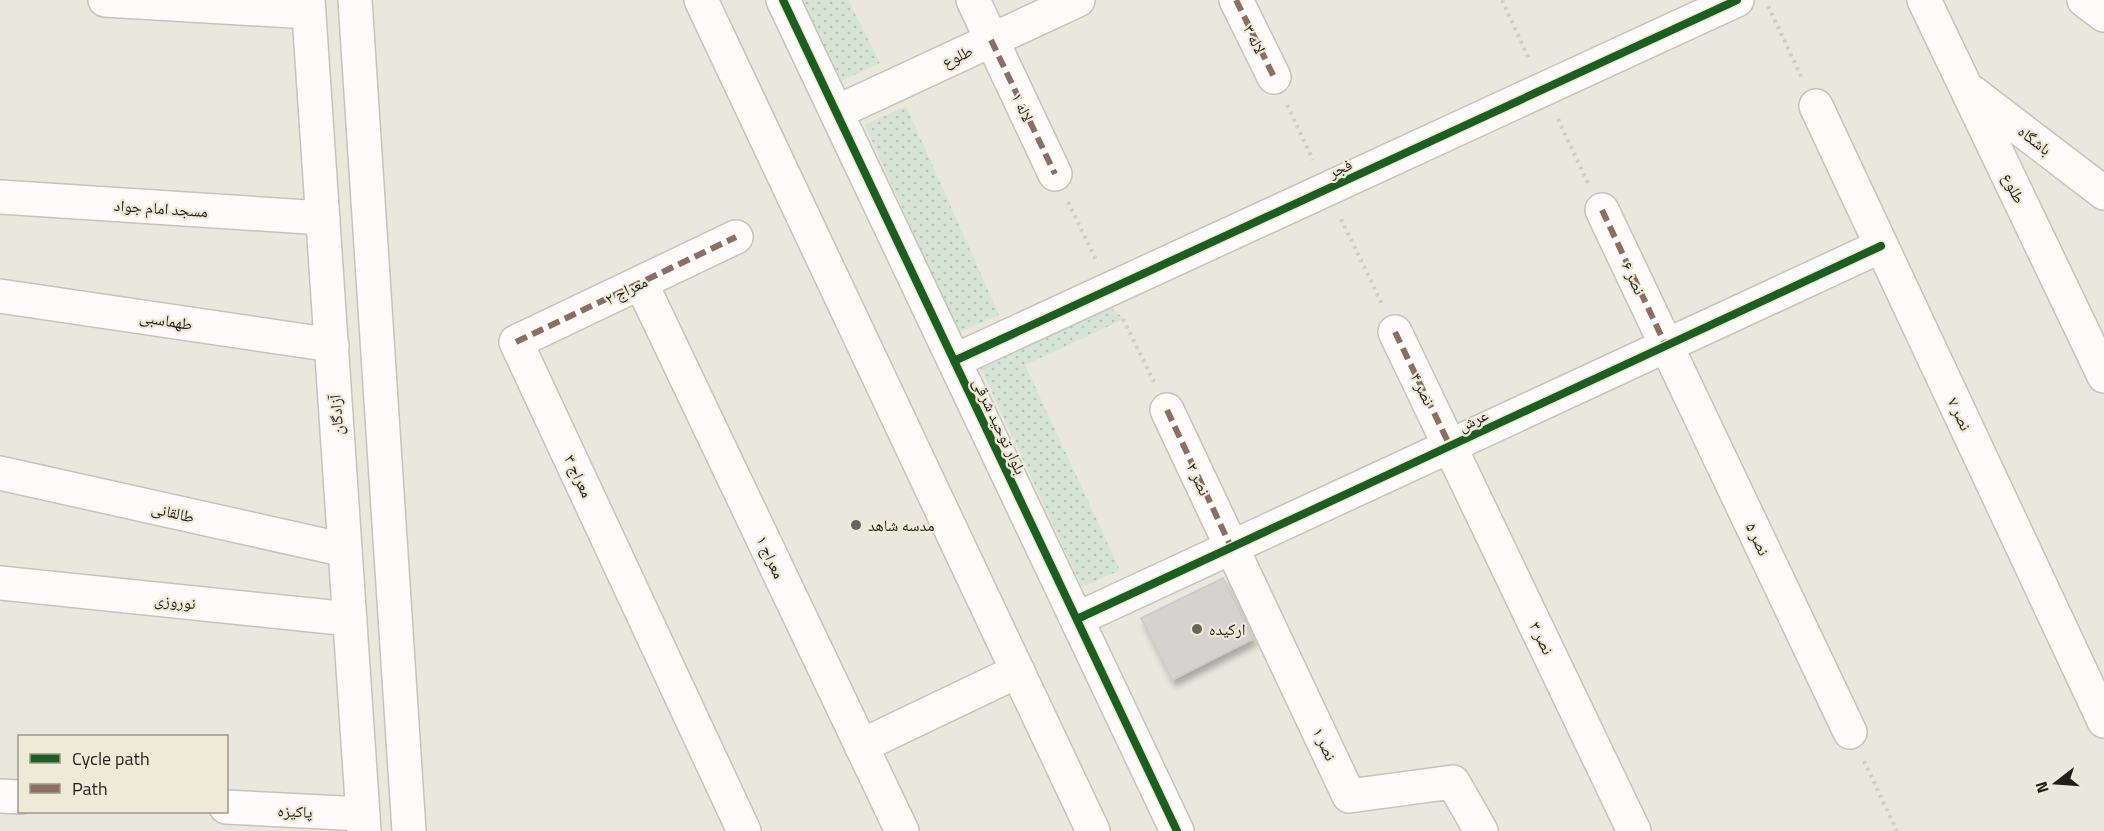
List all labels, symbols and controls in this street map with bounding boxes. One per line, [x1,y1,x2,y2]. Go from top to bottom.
street label: لاله ۳ [1238,20,1272,58]
street label: طلوع [938,38,976,74]
street label: لاله ۱ [1006,89,1040,125]
street label: باشگاه [2013,119,2057,161]
street label: فجر [1323,152,1356,184]
street label: طلوع [1996,169,2032,207]
street label: مسجد امام جواد [113,193,209,223]
street label: نصر ۶ [1616,258,1652,298]
street label: معراج ۲ [600,269,652,311]
street label: طهماسبی [138,304,194,336]
street label: نصر ۴ [1405,368,1441,410]
street label: بلوار توحید شرقی [967,374,1033,478]
street label: آزادگان [323,393,349,436]
street label: نصر ۷ [1942,394,1978,434]
street label: عرش [1454,403,1492,437]
street label: معراج ۳ [559,451,599,501]
street label: نصر ۲ [1181,459,1217,499]
street label: طالقانی [149,495,197,529]
place label: مدسه شاهد [868,513,934,537]
marker: مدسه شاهد [849,518,863,532]
street label: نصر ۵ [1740,519,1776,559]
street label: معراج ۱ [751,532,791,582]
street label: نوروزی [153,587,197,615]
place label: ارکیده [1209,617,1246,641]
street label: نصر ۳ [1524,617,1560,659]
marker: ارکیده [1190,622,1204,636]
street label: نصر ۱ [1307,724,1343,764]
legend [18,735,228,813]
text: Cycle path [72,745,150,772]
north arrow [2026,753,2086,813]
text: Path [72,775,108,802]
text: N [2029,779,2055,796]
street label: پاکیزه [277,798,313,824]

